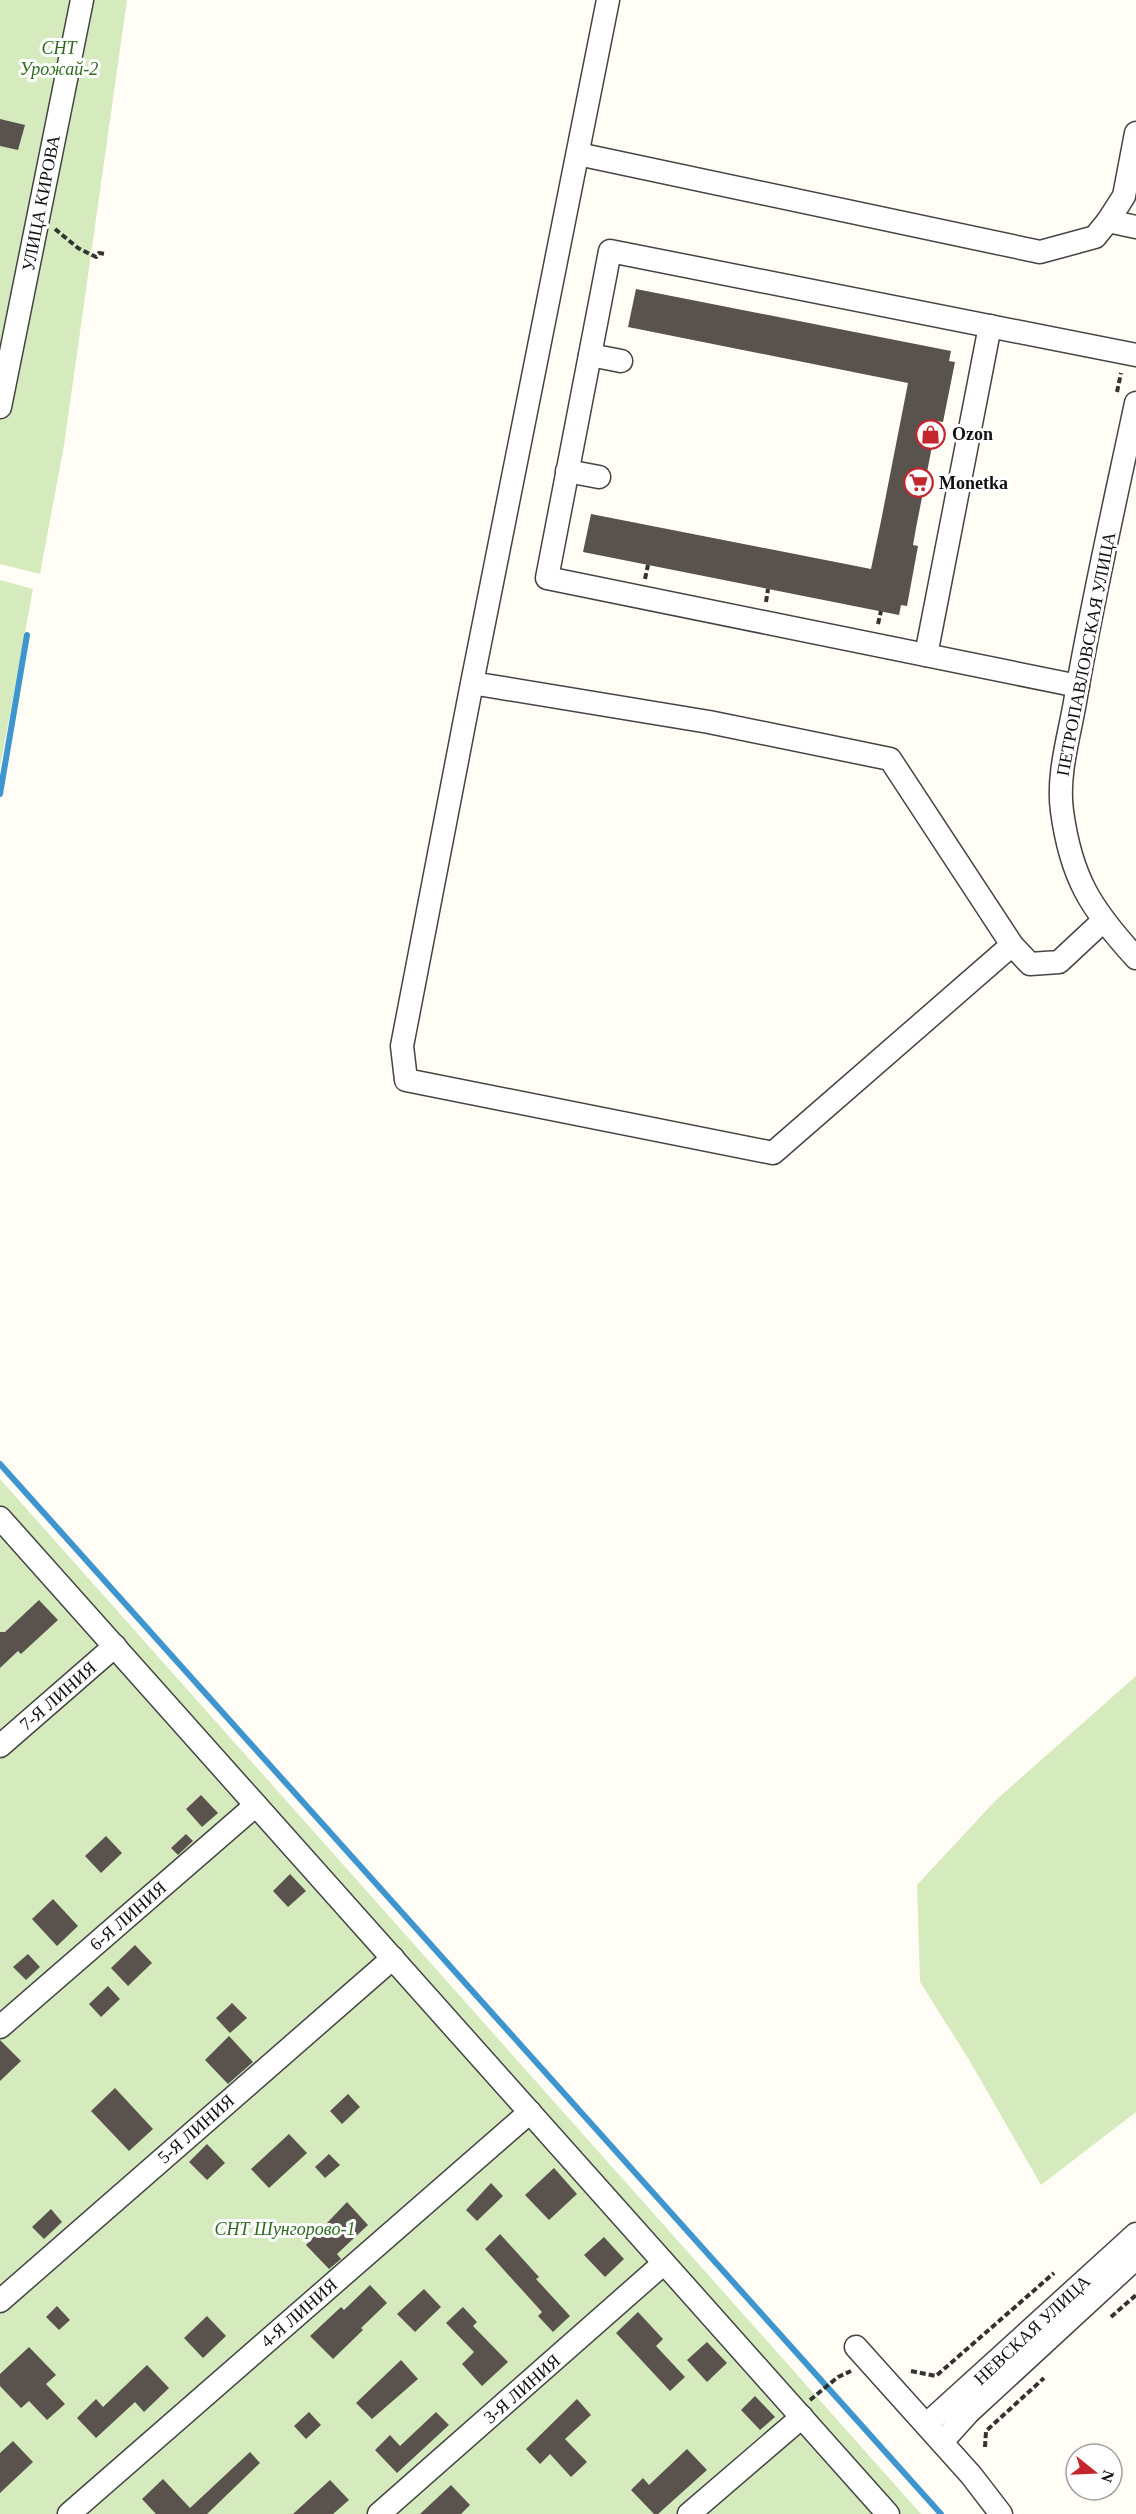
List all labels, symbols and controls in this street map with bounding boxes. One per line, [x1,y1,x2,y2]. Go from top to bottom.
park label: СНТ Урожай-2 [20,38,98,79]
street label: УЛИЦА КИРОВА [18,133,64,273]
shop icon: Ozon [915,418,947,450]
place label: Ozon [952,424,993,444]
supermarket icon: Monetka [902,467,934,499]
place label: Monetka [939,473,1008,493]
street label: ПЕТРОПАВЛОВСКАЯ УЛИЦА [1053,530,1119,778]
street label: 7-Я ЛИНИЯ [16,1657,100,1735]
street label: 6-Я ЛИНИЯ [86,1877,170,1955]
street label: 5-Я ЛИНИЯ [154,2090,238,2168]
park label: СНТ Шунгорово-1 [215,2219,355,2239]
street label: НЕВСКАЯ УЛИЦА [970,2271,1094,2389]
street label: 4-Я ЛИНИЯ [257,2274,341,2352]
street label: 3-Я ЛИНИЯ [480,2350,564,2428]
north arrow [1064,2442,1124,2502]
text: N [1098,2468,1118,2485]

